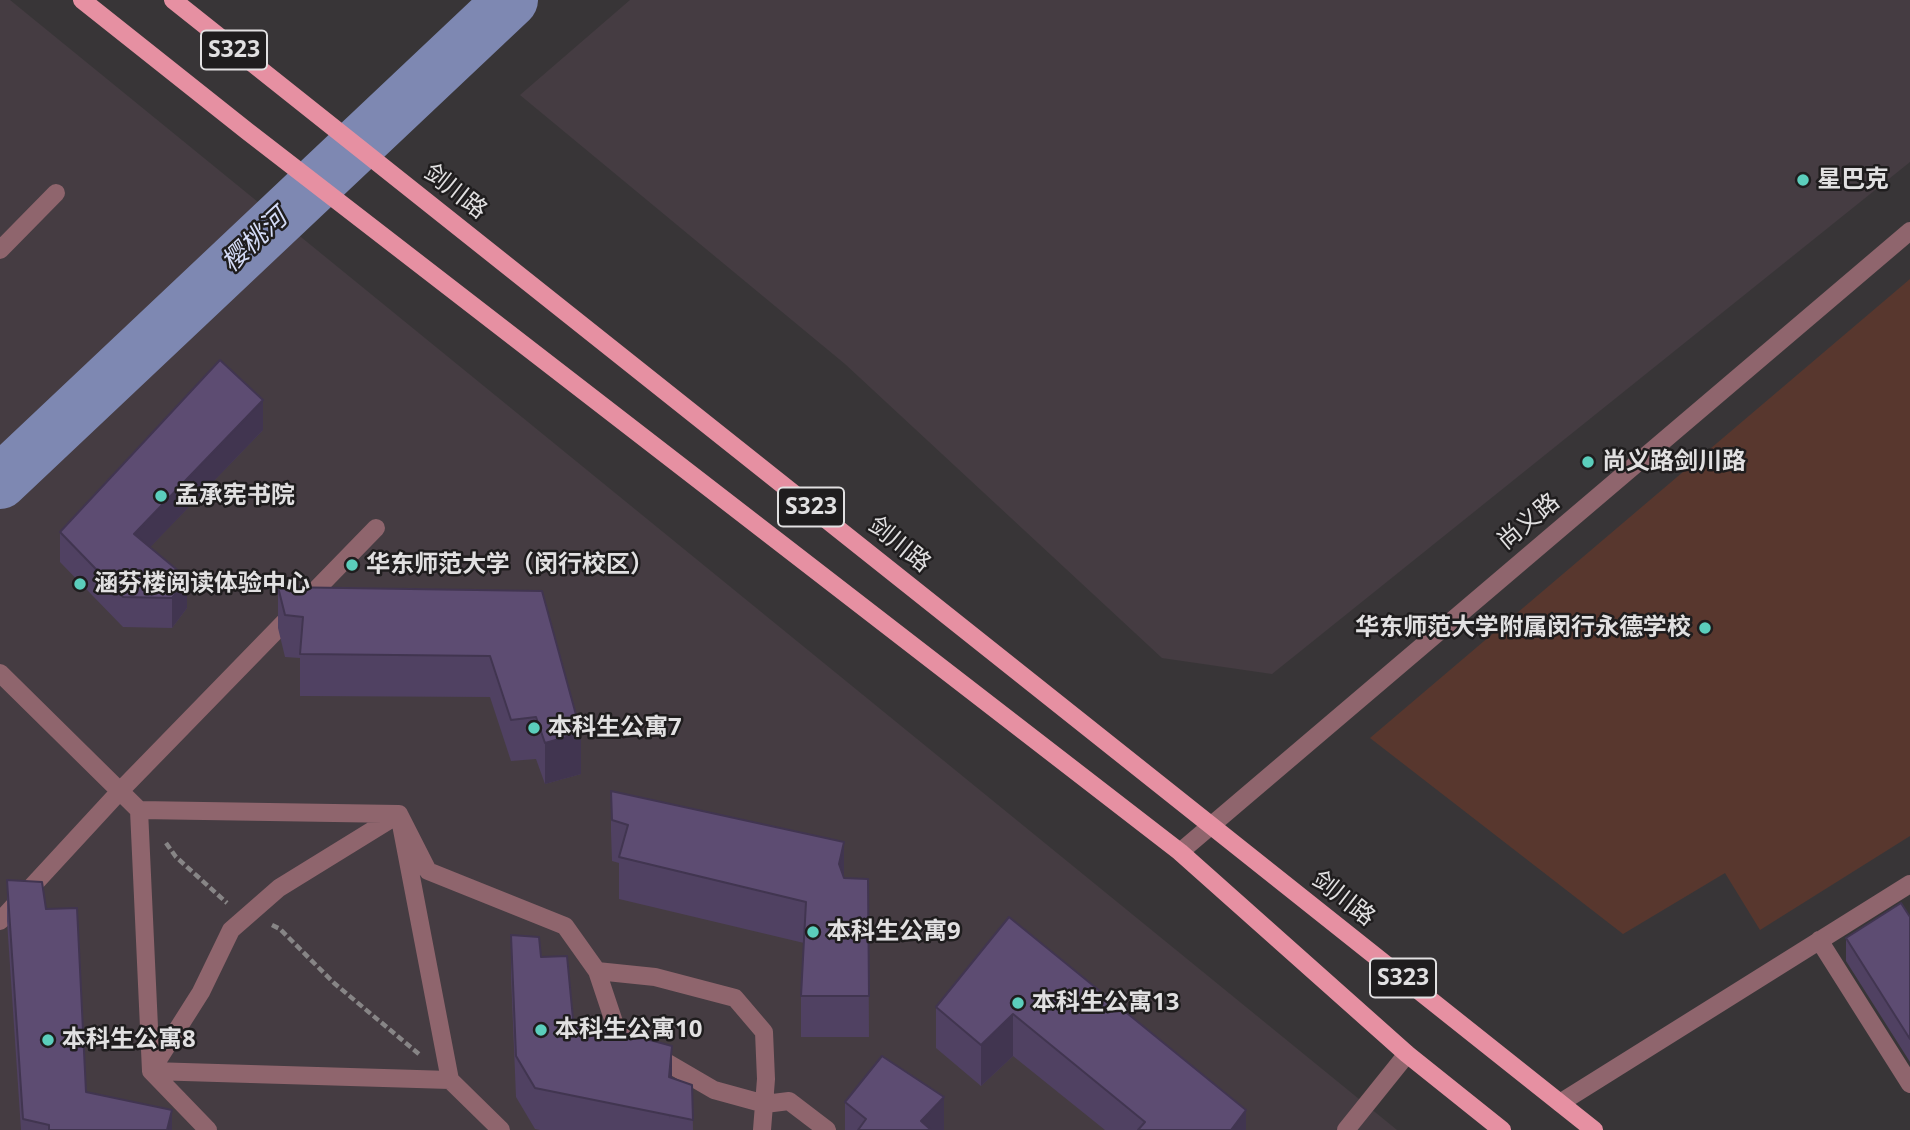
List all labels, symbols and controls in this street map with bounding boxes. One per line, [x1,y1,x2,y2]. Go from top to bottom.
road number: S323 [201,31,267,70]
street label: 剑川路 [418,158,492,226]
place label: 星巴克 [1817,166,1889,194]
marker: 星巴克 [1795,172,1811,188]
water label: 樱桃河 [216,203,294,279]
place label: 尚义路剑川路 [1602,448,1746,476]
marker: 尚义路剑川路 [1580,454,1596,470]
place label: 孟承宪书院 [175,482,295,510]
marker: 孟承宪书院 [153,488,169,504]
road number: S323 [778,488,844,526]
street label: 尚义路 [1492,488,1566,556]
street label: 剑川路 [862,511,936,579]
place label: 华东师范大学（闵行校区） [366,551,654,579]
marker: 华东师范大学（闵行校区） [344,557,360,573]
place label: 涵芬楼阅读体验中心 [94,570,310,598]
marker: 涵芬楼阅读体验中心 [72,576,88,592]
place label: 华东师范大学附属闵行永德学校 [1355,614,1691,642]
marker: 华东师范大学附属闵行永德学校 [1697,620,1713,636]
place label: 本科生公寓7 [548,714,682,742]
marker: 本科生公寓7 [526,720,542,736]
street label: 剑川路 [1306,865,1380,933]
place label: 本科生公寓9 [827,918,961,946]
marker: 本科生公寓9 [805,924,821,940]
road number: S323 [1370,959,1436,998]
place label: 本科生公寓13 [1032,989,1179,1017]
marker: 本科生公寓13 [1010,995,1026,1011]
place label: 本科生公寓10 [555,1016,702,1044]
marker: 本科生公寓10 [533,1022,549,1038]
place label: 本科生公寓8 [62,1026,196,1054]
marker: 本科生公寓8 [40,1032,56,1048]

